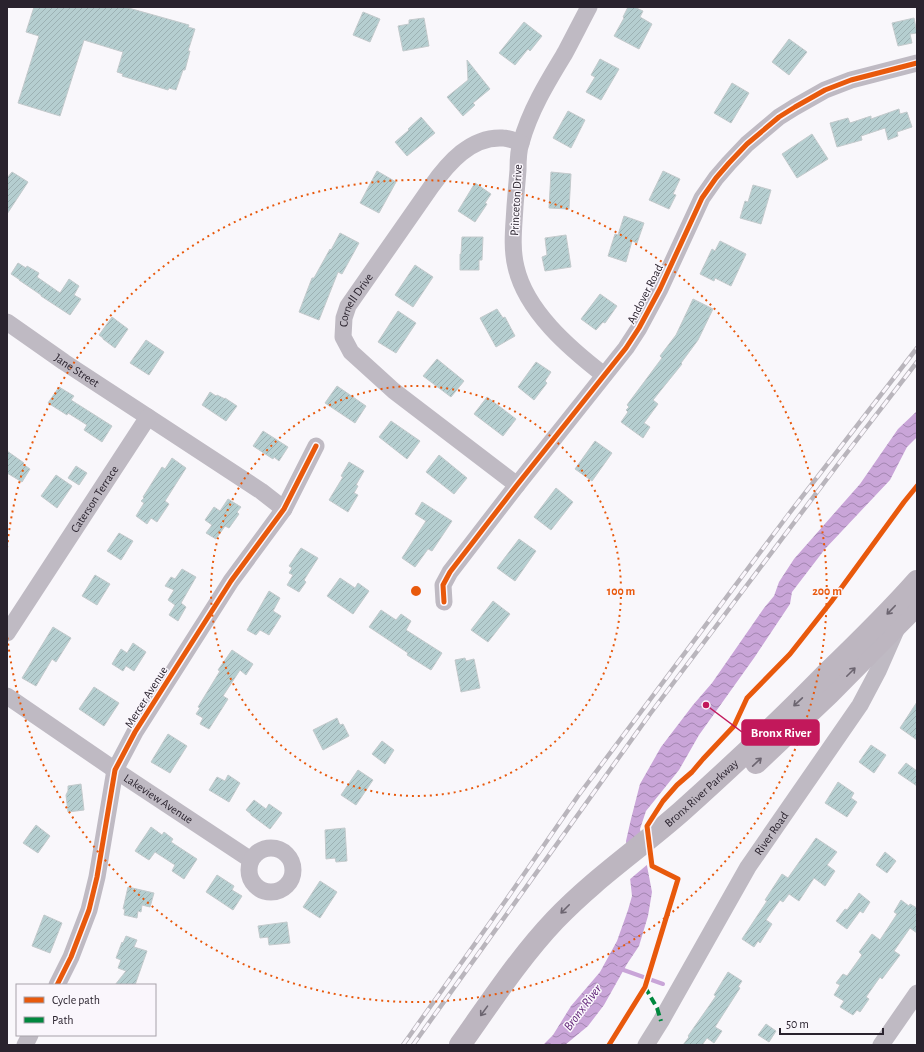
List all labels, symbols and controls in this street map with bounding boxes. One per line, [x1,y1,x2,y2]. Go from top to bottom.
street label: Princeton Drive [508,164,524,236]
street label: Andover Road [625,262,665,326]
street label: Cornell Drive [338,271,375,327]
street label: Jane Street [52,351,102,389]
street label: Caterson Terrace [68,463,121,535]
centre of rings [409,584,423,598]
text: 100 m [607,585,635,597]
text: 200 m [812,585,842,597]
one-way arrow [886,605,895,615]
street label: Mercer Avenue [122,664,170,730]
one-way arrow [846,667,856,677]
one-way arrow [793,697,803,707]
callout: Bronx River [742,720,819,745]
text: Bronx River [751,727,812,740]
street label: Bronx River Parkway [662,757,741,829]
one-way arrow [752,757,762,767]
street label: Lakeview Avenue [122,772,195,826]
street label: River Road [752,810,790,857]
one-way arrow [560,904,570,914]
water label: Bronx River [562,982,605,1033]
legend [16,984,156,1036]
text: Cycle path [52,994,100,1007]
one-way arrow [480,1005,488,1016]
scale bar [780,1010,883,1036]
text: Path [52,1014,74,1026]
text: 50 m [786,1018,809,1030]

